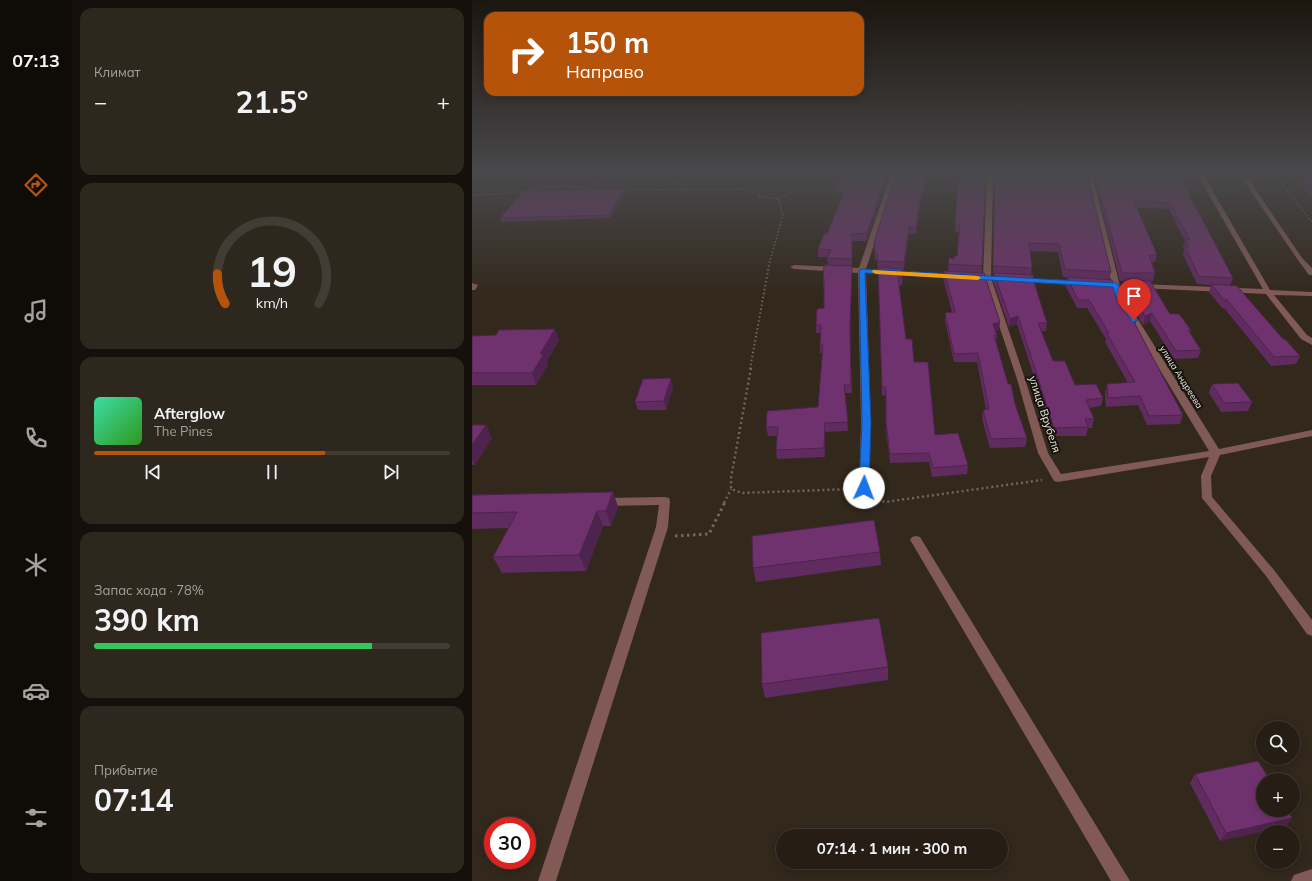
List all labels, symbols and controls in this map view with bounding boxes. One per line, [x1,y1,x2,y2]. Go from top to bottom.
text: 150 m [566,25,649,60]
icon: right [500,28,552,80]
text: 07:13 [12,49,60,72]
text: Направо [566,60,644,83]
text: Климат [94,64,141,80]
text: 21.5° [236,83,308,121]
text: − [94,88,107,116]
text: + [437,88,450,116]
icon: directions [22,171,50,199]
text: 19 [247,245,297,297]
pin [1117,279,1151,320]
icon: arrive [1123,285,1145,307]
text: km/h [256,293,288,311]
icon: music [22,297,50,325]
street label: улица Андреева [1157,343,1205,411]
street label: улица Врубеля [1026,374,1064,454]
text: Afterglow [154,404,225,423]
text: The Pines [154,423,213,439]
icon: phone [22,424,50,452]
icon: previous [142,461,164,483]
icon: pause [261,461,283,483]
icon: next [380,461,402,483]
position arrow [843,467,885,509]
icon: climate [22,551,50,579]
text: Запас хода · 78% [94,582,204,598]
text: 390 km [94,601,200,639]
icon: car [22,677,50,705]
map controls [1256,721,1300,869]
button: search [1256,721,1300,765]
text: Прибытие [94,762,158,778]
button: + [1256,773,1300,817]
text: 07:14 [94,781,173,819]
icon: filters [22,804,50,832]
speed limit sign: 30 [484,817,536,869]
button: − [1256,825,1300,869]
text: 07:14 · 1 мин · 300 m [817,839,967,858]

